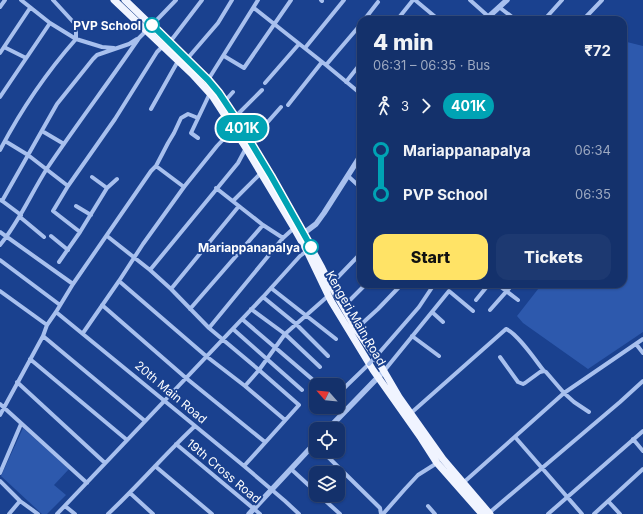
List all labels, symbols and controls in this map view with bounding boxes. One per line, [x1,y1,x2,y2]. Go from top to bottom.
marker: PVP School [144,17,160,33]
place label: PVP School [73,18,141,33]
text: 4 min [373,29,434,55]
text: ₹72 [584,41,611,60]
text: 06:31 – 06:35 · Bus [373,57,490,73]
icon: walk [373,95,395,117]
icon: forward [415,95,437,117]
text: 401K [451,97,486,114]
text: 3 [401,98,409,114]
line badge: 401K [214,115,270,141]
text: 401K [224,119,260,136]
text: Mariappanapalya [403,141,531,160]
text: 06:34 [575,142,611,158]
text: PVP School [403,185,488,204]
text: 06:35 [575,186,611,202]
button: Start [373,234,488,280]
button: Tickets [496,234,611,280]
marker: Mariappanapalya [303,239,319,255]
place label: Mariappanapalya [198,240,300,255]
street label: Kengeri Main Road [323,268,389,368]
street label: 20th Main Road [132,358,210,426]
north arrow [309,378,345,414]
map controls [309,378,345,502]
button: locate [309,422,345,458]
street label: 19th Cross Road [184,436,264,506]
button: layers [309,466,345,502]

